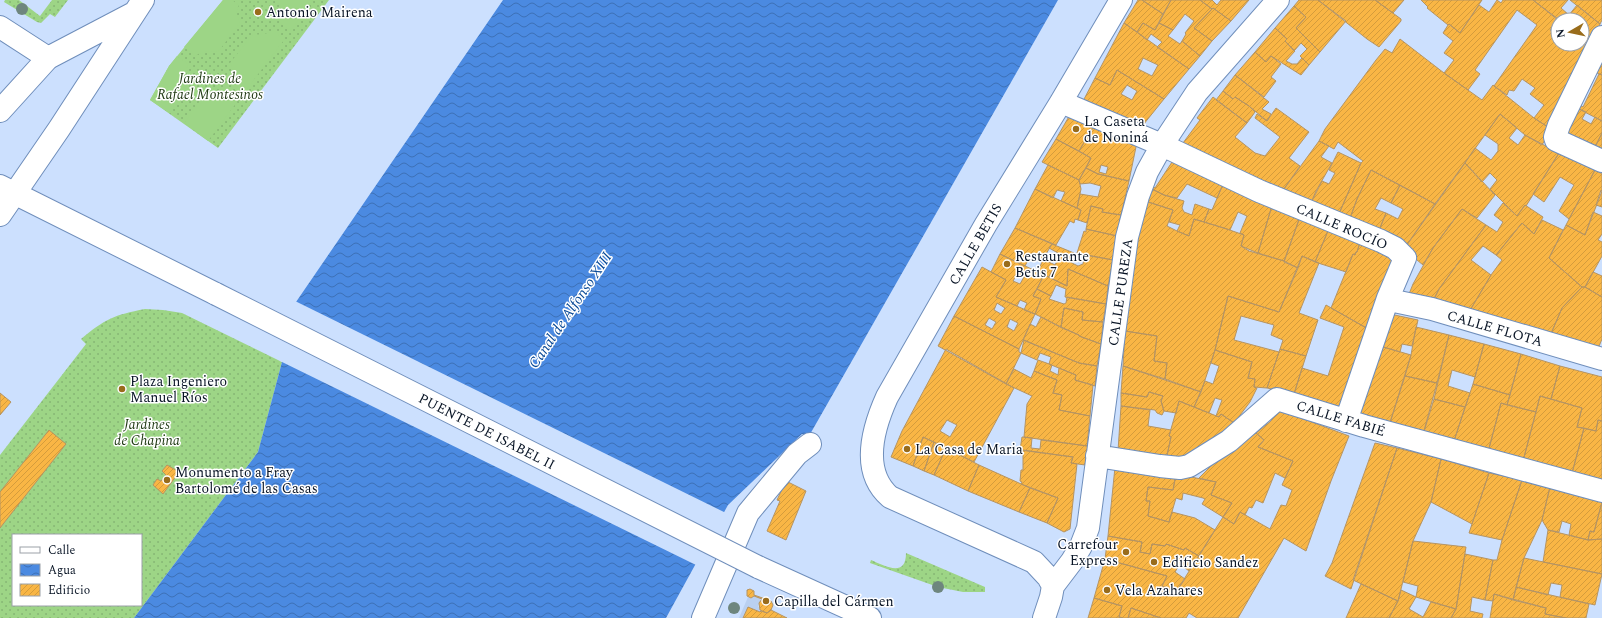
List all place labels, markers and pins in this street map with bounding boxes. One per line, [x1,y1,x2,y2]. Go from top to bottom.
place label: Antonio Mairena [266,2,373,23]
marker: Antonio Mairena [253,7,263,17]
place label: La Caseta de Noniná [1084,111,1148,148]
marker: La Caseta de Noniná [1071,124,1081,134]
place label: Restaurante Betis 7 [1015,246,1089,283]
marker: Restaurante Betis 7 [1002,259,1012,269]
place label: Plaza Ingeniero Manuel Ríos [130,371,227,408]
marker: Plaza Ingeniero Manuel Ríos [117,384,127,394]
place label: La Casa de Maria [915,439,1023,460]
marker: La Casa de Maria [902,444,912,454]
place label: Monumento a Fray Bartolomé de las Casas [175,462,318,499]
marker: Monumento a Fray Bartolomé de las Casas [162,475,172,485]
place label: Carrefour Express [1057,534,1118,571]
marker: Carrefour Express [1121,547,1131,557]
place label: Edificio Sandez [1162,552,1259,573]
marker: Edificio Sandez [1149,557,1159,567]
place label: Vela Azahares [1115,580,1203,601]
marker: Vela Azahares [1102,585,1112,595]
place label: Capilla del Cármen [774,591,894,612]
marker: Capilla del Cármen [761,596,771,606]

